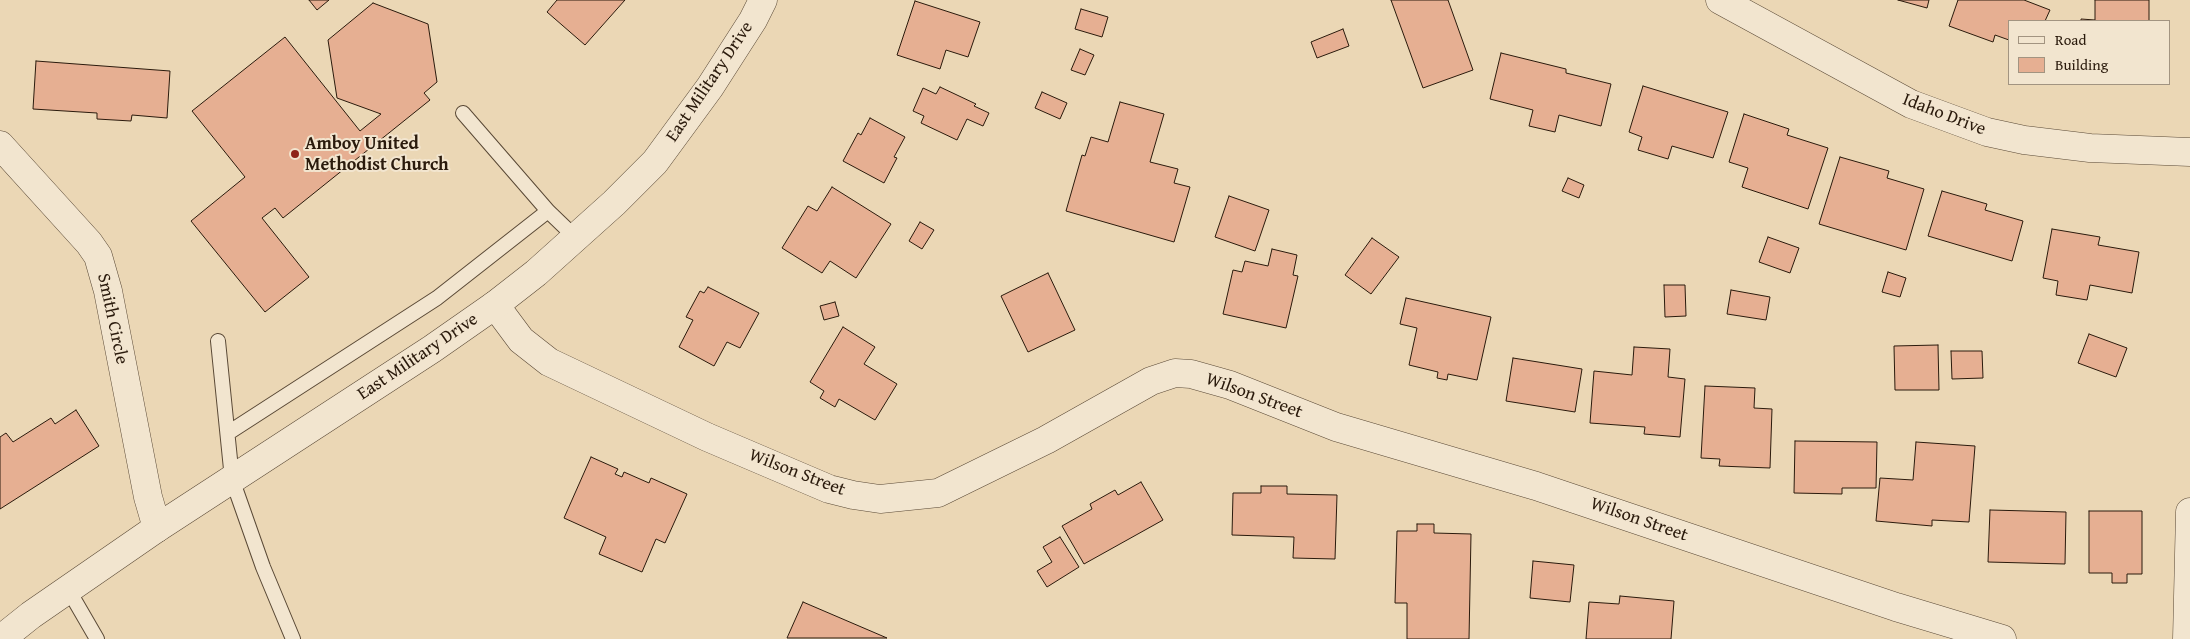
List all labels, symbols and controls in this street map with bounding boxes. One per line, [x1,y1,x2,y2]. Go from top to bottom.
street label: East Military Drive [662,18,758,146]
legend [2008,20,2170,85]
text: Road [2055,29,2086,50]
text: Building [2055,54,2108,75]
street label: Idaho Drive [1899,89,1989,141]
place label: Amboy United Methodist Church [305,133,449,176]
marker: Amboy United Methodist Church [289,148,301,160]
street label: Smith Circle [92,272,132,366]
street label: East Military Drive [354,309,482,405]
street label: Wilson Street [1203,369,1305,423]
street label: Wilson Street [746,445,848,501]
street label: Wilson Street [1588,493,1690,547]

